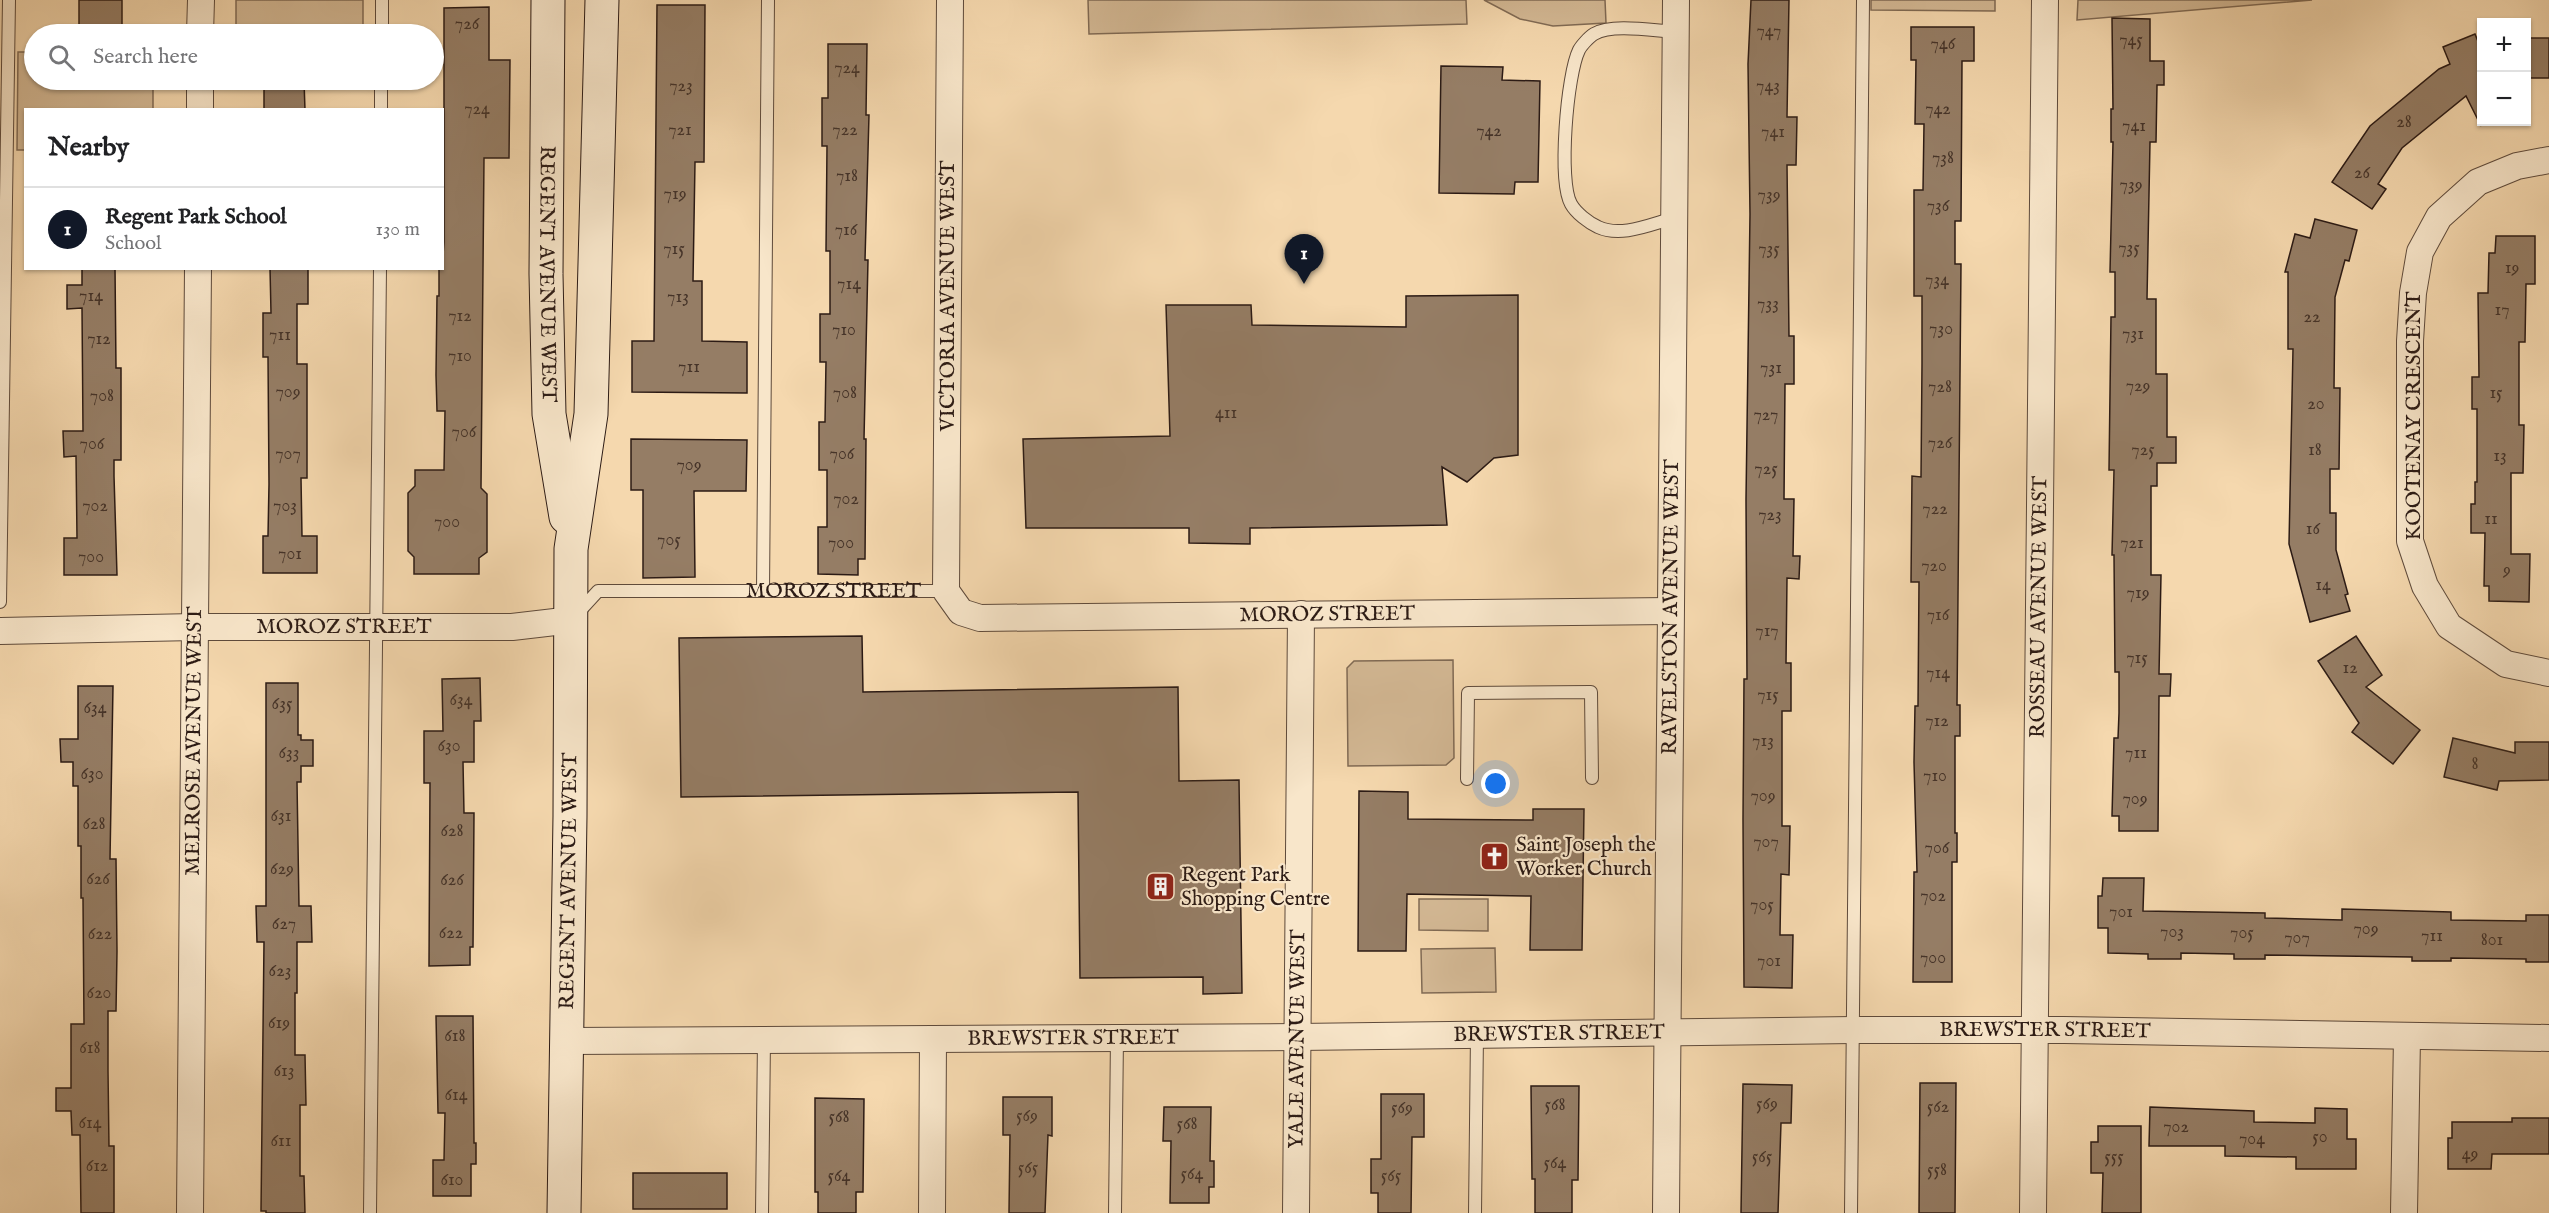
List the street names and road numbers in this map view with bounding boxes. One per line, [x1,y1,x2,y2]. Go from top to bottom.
street label: REGENT AVENUE WEST [532,145,562,404]
street label: VICTORIA AVENUE WEST [935,160,962,432]
street label: KOOTENAY CRESCENT [2401,291,2428,541]
street label: RAVELSTON AVENUE WEST [1656,458,1686,755]
street label: ROSSEAU AVENUE WEST [2024,475,2054,738]
street label: MOROZ STREET [746,578,922,605]
street label: MOROZ STREET [1239,600,1416,629]
street label: MELROSE AVENUE WEST [179,605,209,876]
street label: MOROZ STREET [256,614,432,641]
street label: REGENT AVENUE WEST [554,752,584,1010]
street label: YALE AVENUE WEST [1283,928,1312,1149]
street label: BREWSTER STREET [1939,1017,2152,1045]
street label: BREWSTER STREET [1453,1019,1666,1049]
street label: BREWSTER STREET [967,1024,1180,1052]

